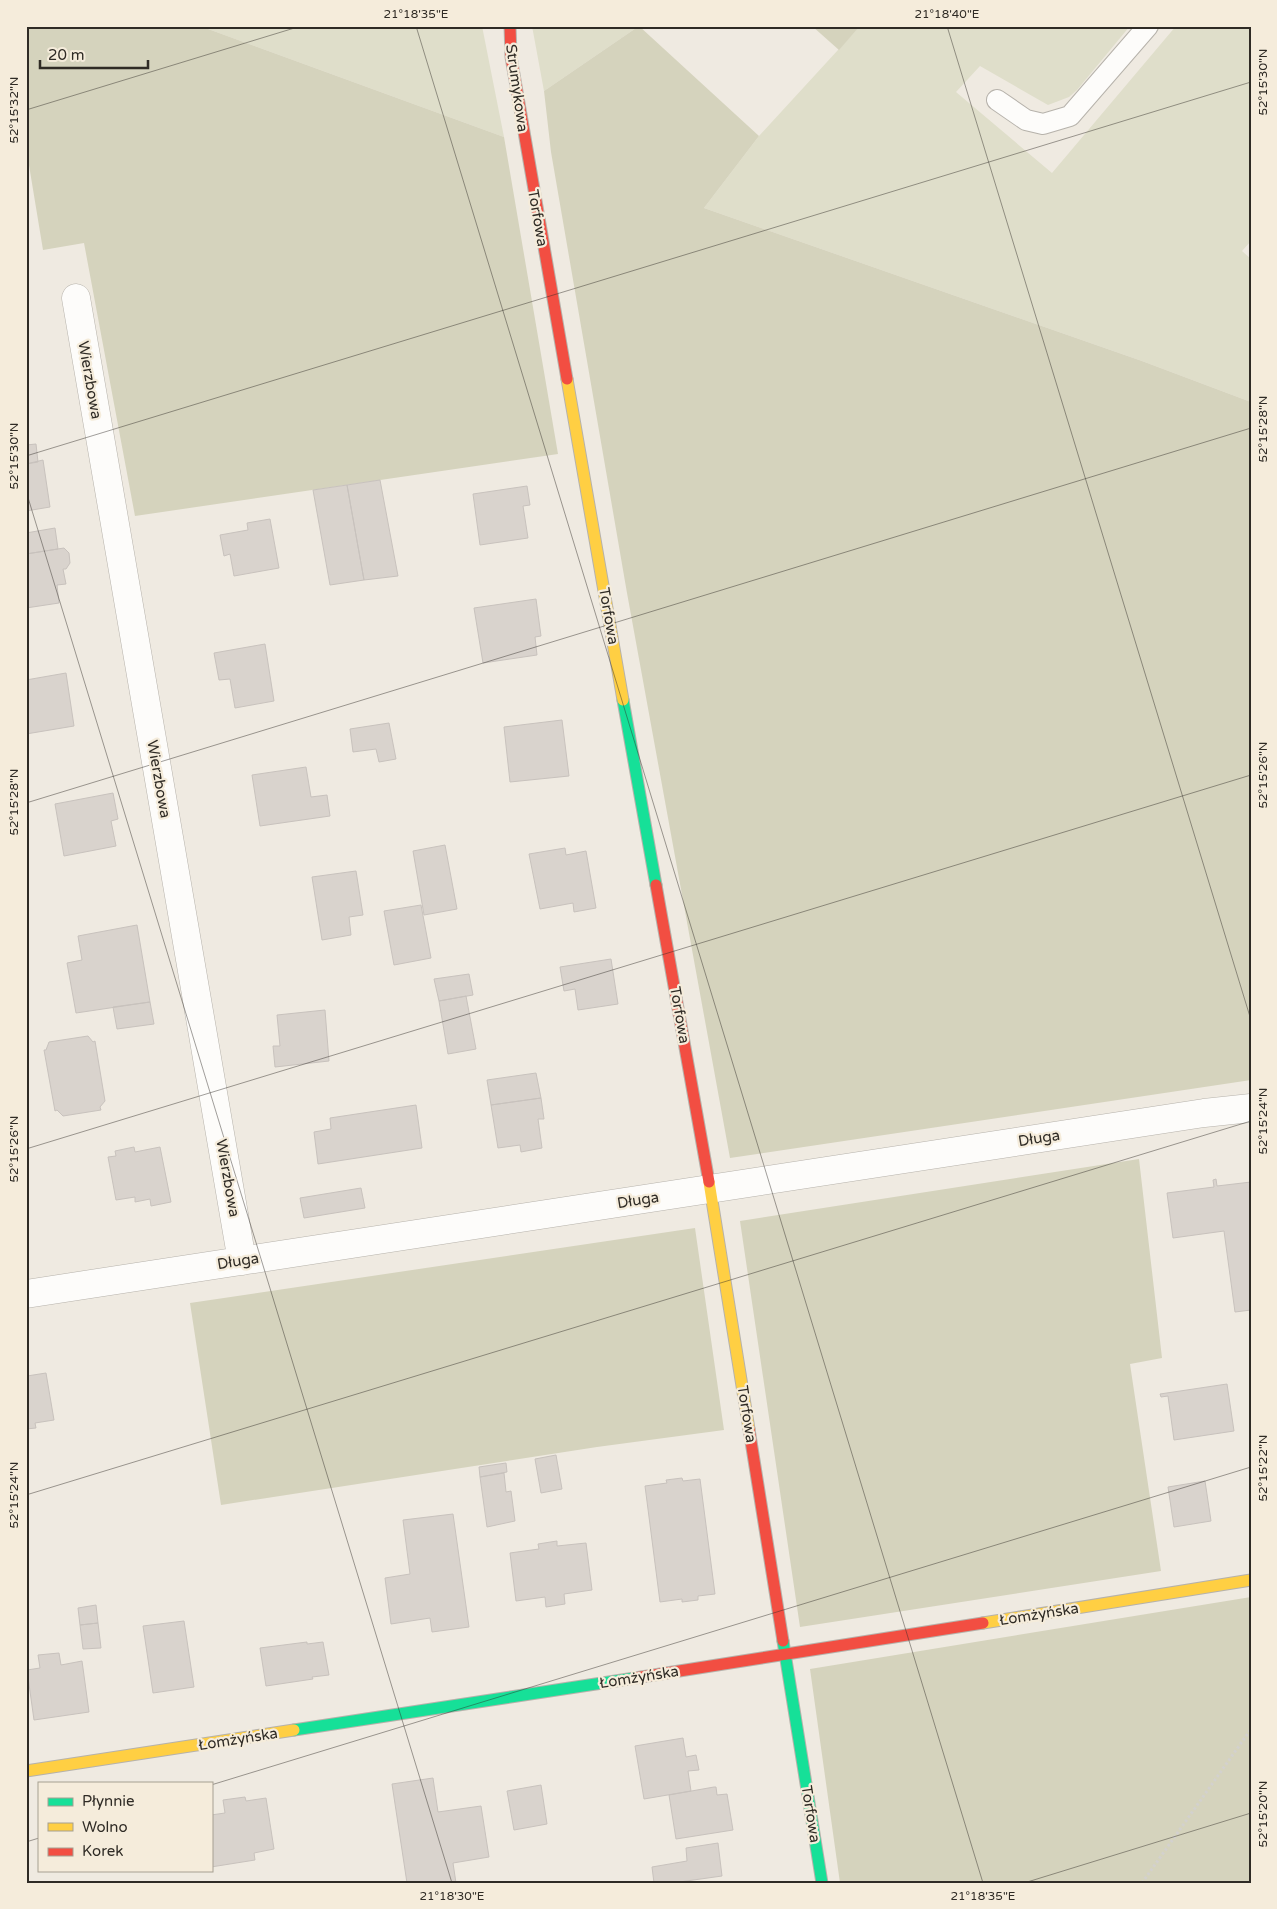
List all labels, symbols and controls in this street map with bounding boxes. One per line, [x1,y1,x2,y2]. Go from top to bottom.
text: 21°18'35"E [383,7,449,21]
text: 21°18'40"E [914,7,980,21]
scale bar [40,38,148,70]
street label: Strumykowa [502,43,532,133]
text: 20 m [48,46,85,64]
text: 52°15'30"N [1256,49,1270,116]
text: 52°15'32"N [7,77,21,144]
street label: Torfowa [524,188,552,248]
street label: Wierzbowa [74,339,106,421]
text: 52°15'28"N [1256,396,1270,463]
text: 52°15'30"N [7,423,21,490]
street label: Torfowa [595,586,623,646]
street label: Wierzbowa [143,738,175,820]
text: 52°15'26"N [1256,742,1270,809]
text: 52°15'28"N [7,769,21,836]
street label: Torfowa [666,985,694,1045]
text: 52°15'24"N [1256,1088,1270,1155]
text: 52°15'26"N [7,1116,21,1183]
street label: Długa [1017,1126,1061,1150]
street label: Wierzbowa [212,1137,244,1219]
street label: Długa [616,1188,660,1212]
street label: Długa [216,1249,260,1273]
street label: Torfowa [734,1384,760,1444]
text: 52°15'22"N [1256,1435,1270,1502]
text: 52°15'24"N [7,1462,21,1529]
street label: Łomżyńska [998,1599,1080,1629]
street label: Łomżyńska [598,1662,680,1692]
street label: Łomżyńska [197,1724,279,1754]
text: 52°15'20"N [1256,1781,1270,1848]
legend [38,1782,212,1872]
street label: Torfowa [798,1784,824,1844]
text: Płynnie [82,1792,135,1810]
text: Wolno [82,1818,128,1836]
text: Korek [82,1842,123,1860]
text: 21°18'30"E [419,1889,485,1903]
text: 21°18'35"E [950,1889,1016,1903]

